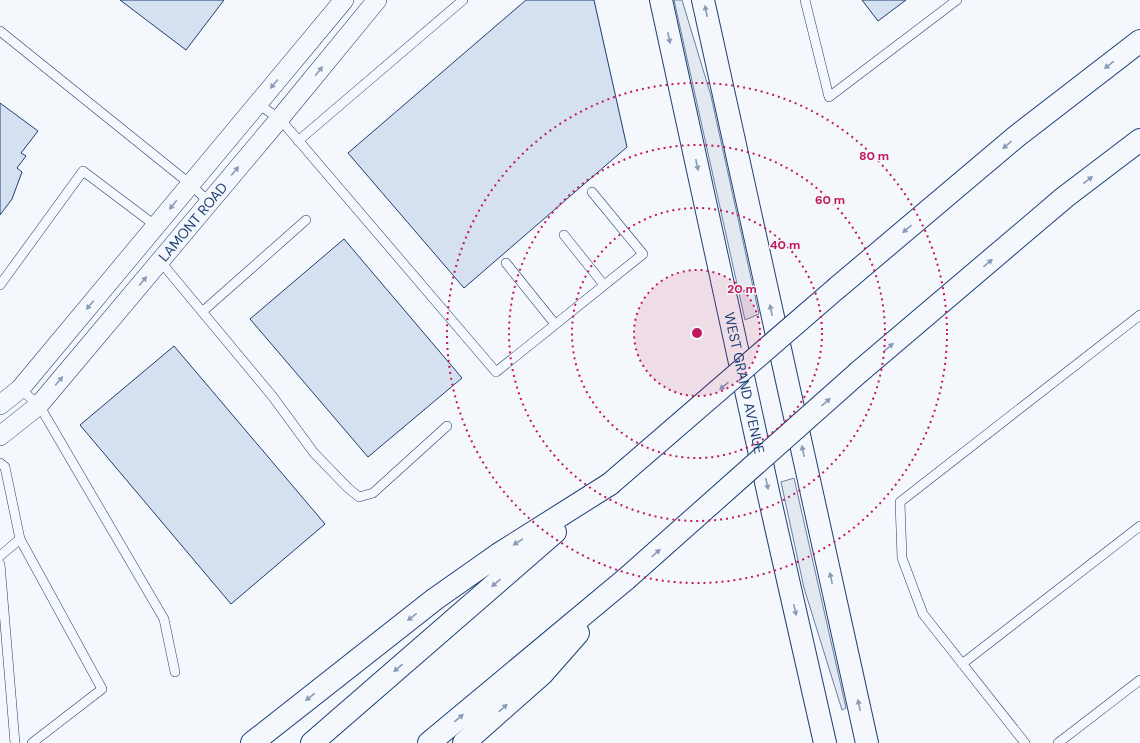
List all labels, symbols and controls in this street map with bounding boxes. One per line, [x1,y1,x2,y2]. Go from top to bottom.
one-way arrow [702,5,708,18]
one-way arrow [667,32,673,44]
one-way arrow [1103,60,1114,69]
one-way arrow [314,66,323,77]
one-way arrow [270,78,279,89]
one-way arrow [1001,141,1012,150]
text: 80 m [859,148,889,164]
one-way arrow [694,159,700,171]
one-way arrow [231,166,240,176]
one-way arrow [1083,175,1094,184]
street label: LAMONT ROAD [154,179,231,265]
text: 60 m [815,192,845,208]
one-way arrow [169,200,177,211]
one-way arrow [902,224,913,233]
text: 40 m [770,237,800,253]
one-way arrow [983,258,993,267]
one-way arrow [138,276,147,287]
text: 20 m [727,281,757,297]
one-way arrow [86,300,94,311]
one-way arrow [768,304,774,317]
street label: WEST GRAND AVENUE [720,311,769,456]
centre of rings [690,326,704,340]
one-way arrow [884,342,894,351]
one-way arrow [54,375,63,386]
one-way arrow [719,381,729,390]
one-way arrow [821,397,831,406]
one-way arrow [799,445,805,457]
one-way arrow [764,477,770,490]
one-way arrow [513,538,523,546]
one-way arrow [650,549,661,558]
one-way arrow [827,572,833,584]
one-way arrow [491,578,502,587]
one-way arrow [793,604,799,617]
one-way arrow [407,613,418,622]
one-way arrow [393,664,403,673]
one-way arrow [304,693,315,702]
one-way arrow [855,699,861,711]
one-way arrow [498,703,509,712]
one-way arrow [453,714,464,723]

